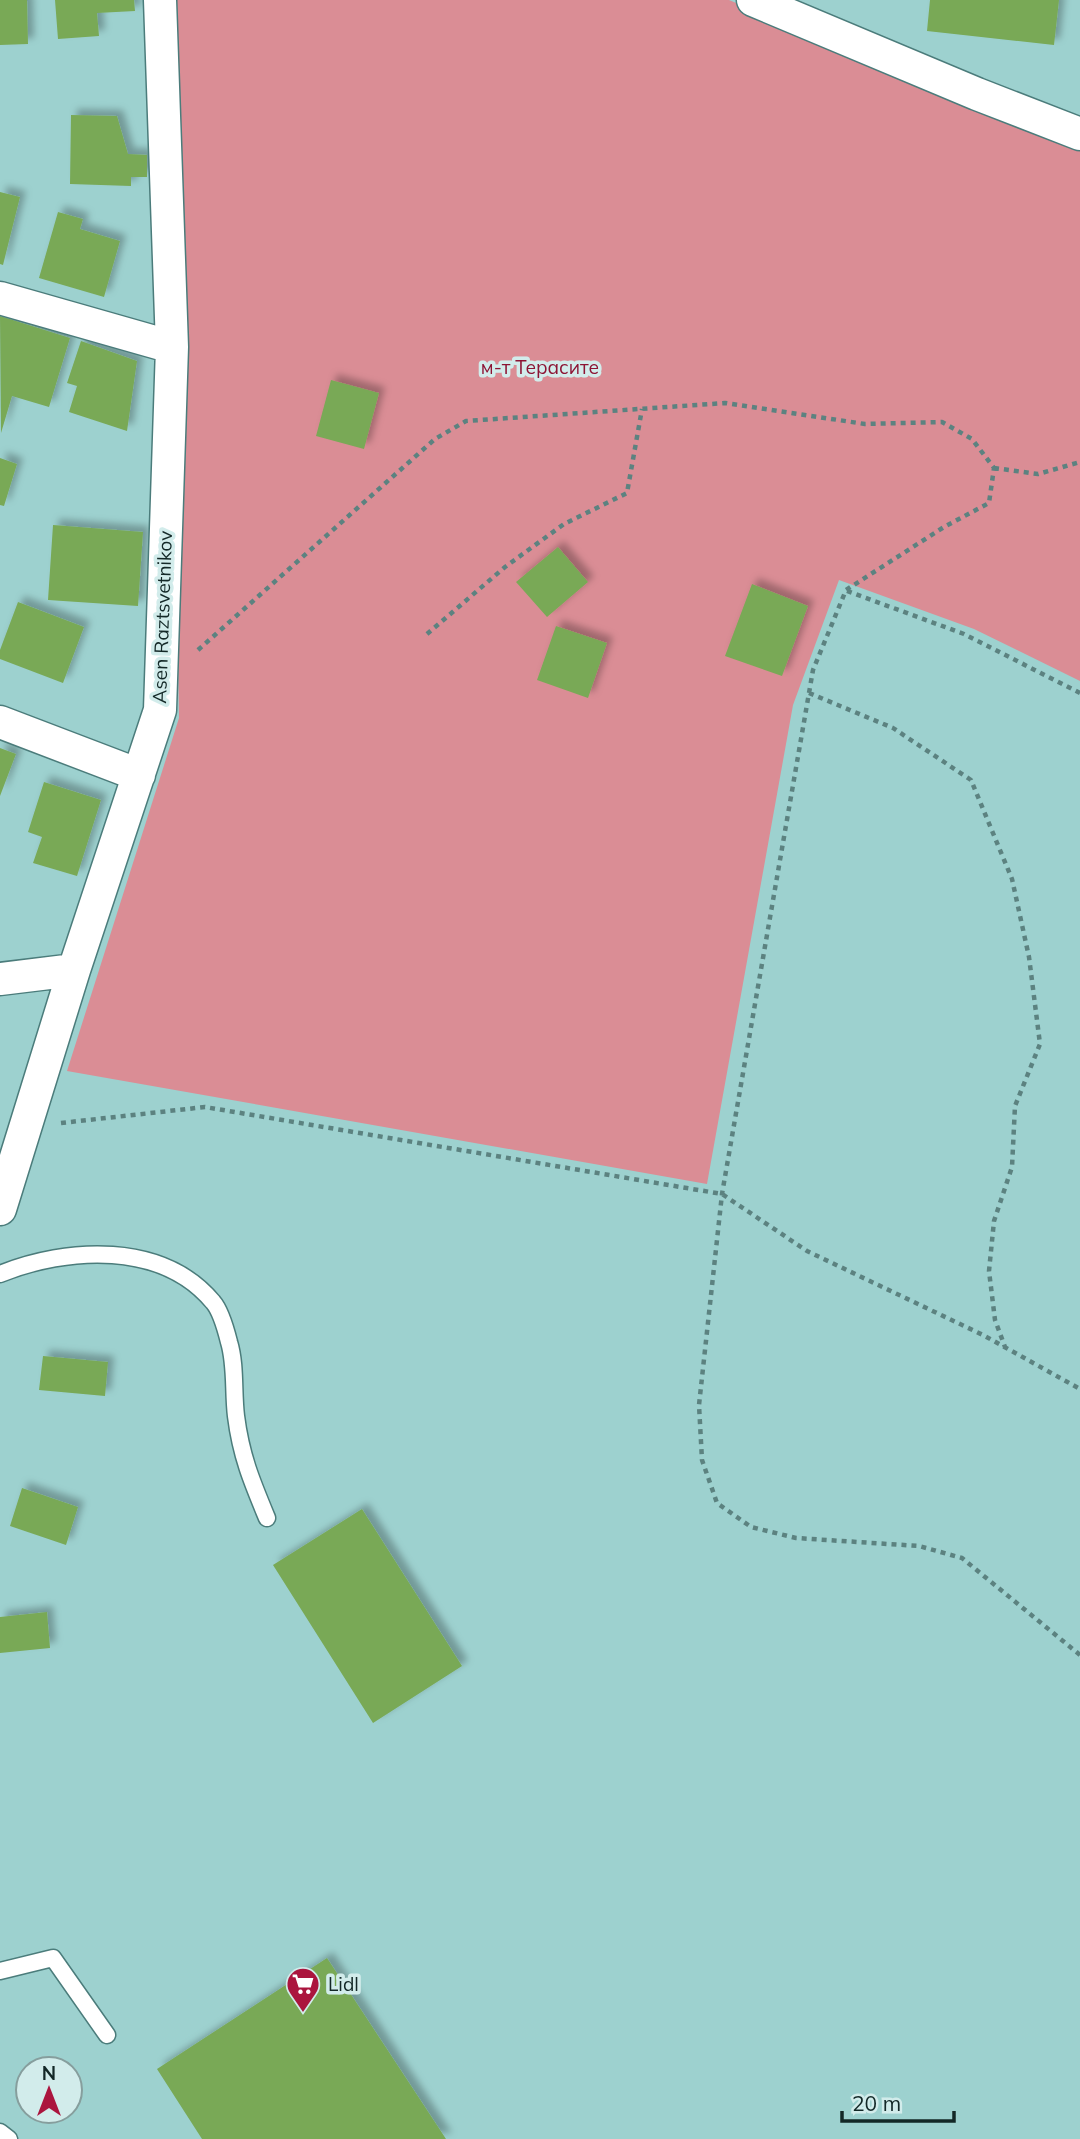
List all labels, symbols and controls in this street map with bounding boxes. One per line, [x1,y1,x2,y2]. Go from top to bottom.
park label: м-т Терасите [481,355,599,379]
street label: Asen Raztsvetnikov [147,530,177,704]
supermarket icon: Lidl [284,1965,322,2014]
place label: Lidl [328,1972,359,1996]
north arrow [14,2055,84,2125]
text: N [42,2061,56,2085]
scale bar [842,2080,954,2124]
text: 20 m [852,2090,901,2116]

